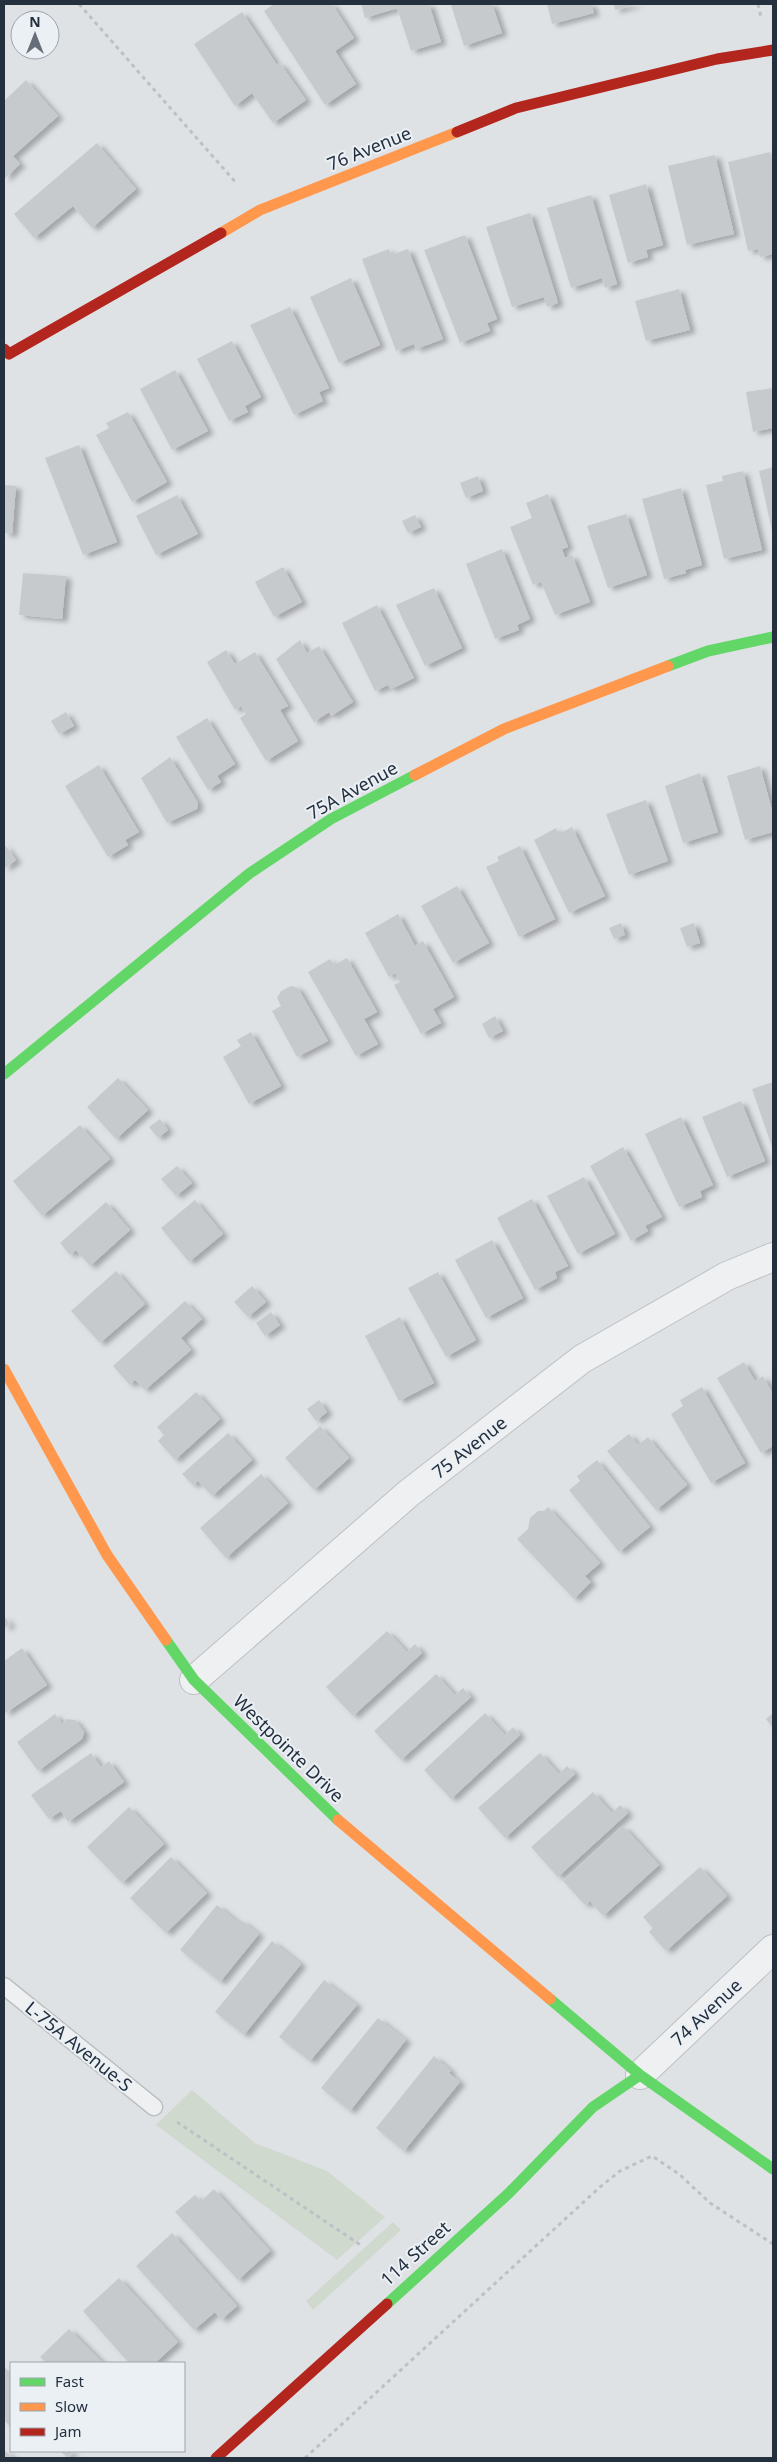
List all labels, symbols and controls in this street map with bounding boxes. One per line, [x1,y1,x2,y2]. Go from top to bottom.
north arrow [10,10,60,60]
text: N [29,12,41,31]
street label: 76 Avenue [323,120,415,176]
street label: 75A Avenue [302,755,402,825]
street label: 75 Avenue [427,1410,511,1484]
street label: Westpointe Drive [228,1689,350,1807]
street label: 74 Avenue [665,1973,747,2051]
street label: L-75A Avenue-S [21,1995,137,2097]
street label: 114 Street [375,2215,455,2291]
legend [10,2362,185,2452]
text: Fast [55,2371,84,2391]
text: Slow [55,2396,88,2416]
text: Jam [53,2421,82,2441]

